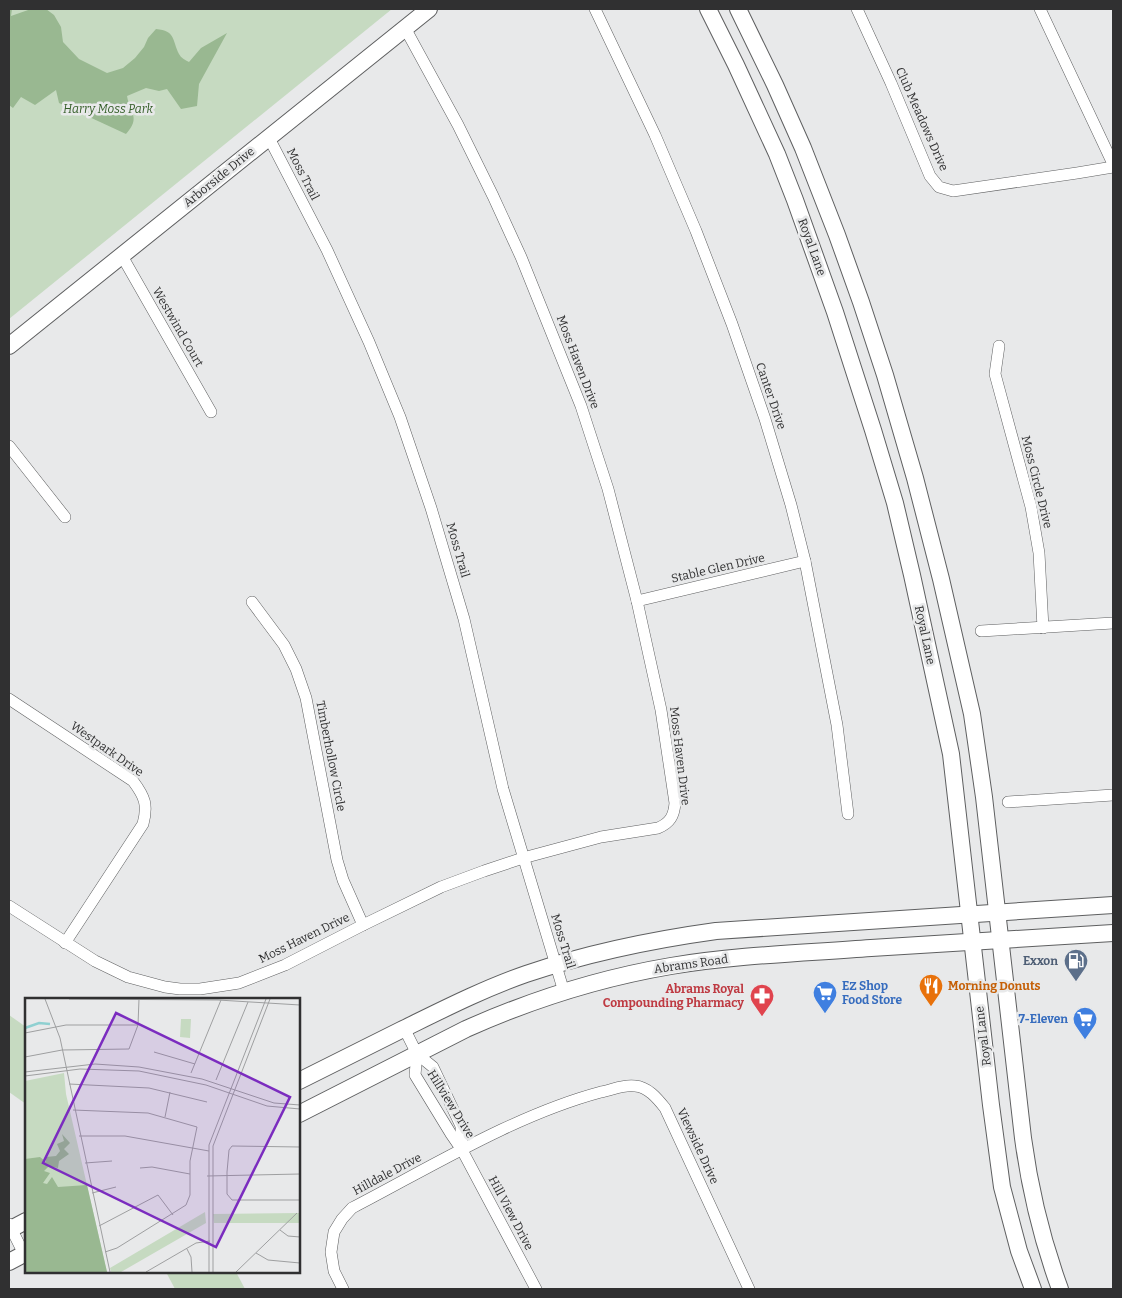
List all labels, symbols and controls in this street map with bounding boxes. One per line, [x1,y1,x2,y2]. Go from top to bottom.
street label: Club Meadows Drive [893,65,951,173]
park label: Harry Moss Park [63,102,154,116]
street label: Arborside Drive [181,144,257,210]
street label: Moss Trail [284,146,322,203]
street label: Royal Lane [795,216,829,278]
street label: Westwind Court [150,285,207,370]
street label: Moss Haven Drive [554,313,602,411]
street label: Canter Drive [753,361,789,431]
street label: Moss Circle Drive [1019,434,1055,530]
street label: Moss Trail [443,521,473,580]
street label: Stable Glen Drive [670,550,766,586]
street label: Royal Lane [912,604,938,666]
street label: Timberhollow Circle [313,700,349,812]
street label: Moss Haven Drive [667,706,693,806]
street label: Westpark Drive [68,719,146,779]
street label: Moss Haven Drive [256,910,352,966]
street label: Moss Trail [548,912,578,971]
fuel station icon: Exxon [1063,948,1089,982]
street label: Abrams Road [653,952,729,976]
place label: Exxon [1023,954,1058,968]
restaurant icon: Morning Donuts [918,973,944,1007]
place label: EZ Shop Food Store [842,979,903,1007]
place label: Morning Donuts [948,979,1041,993]
supermarket icon: EZ Shop Food Store [812,980,838,1014]
place label: Abrams Royal Compounding Pharmacy [603,982,744,1010]
pharmacy icon: Abrams Royal Compounding Pharmacy [749,983,775,1017]
inset map [25,998,300,1273]
street label: Royal Lane [972,1005,994,1067]
supermarket icon: 7-Eleven [1072,1006,1098,1040]
place label: 7-Eleven [1019,1012,1068,1026]
street label: Hillview Drive [425,1067,477,1141]
street label: Viewside Drive [674,1106,722,1186]
street label: Hilldale Drive [350,1150,424,1198]
street label: Hill View Drive [486,1174,536,1252]

